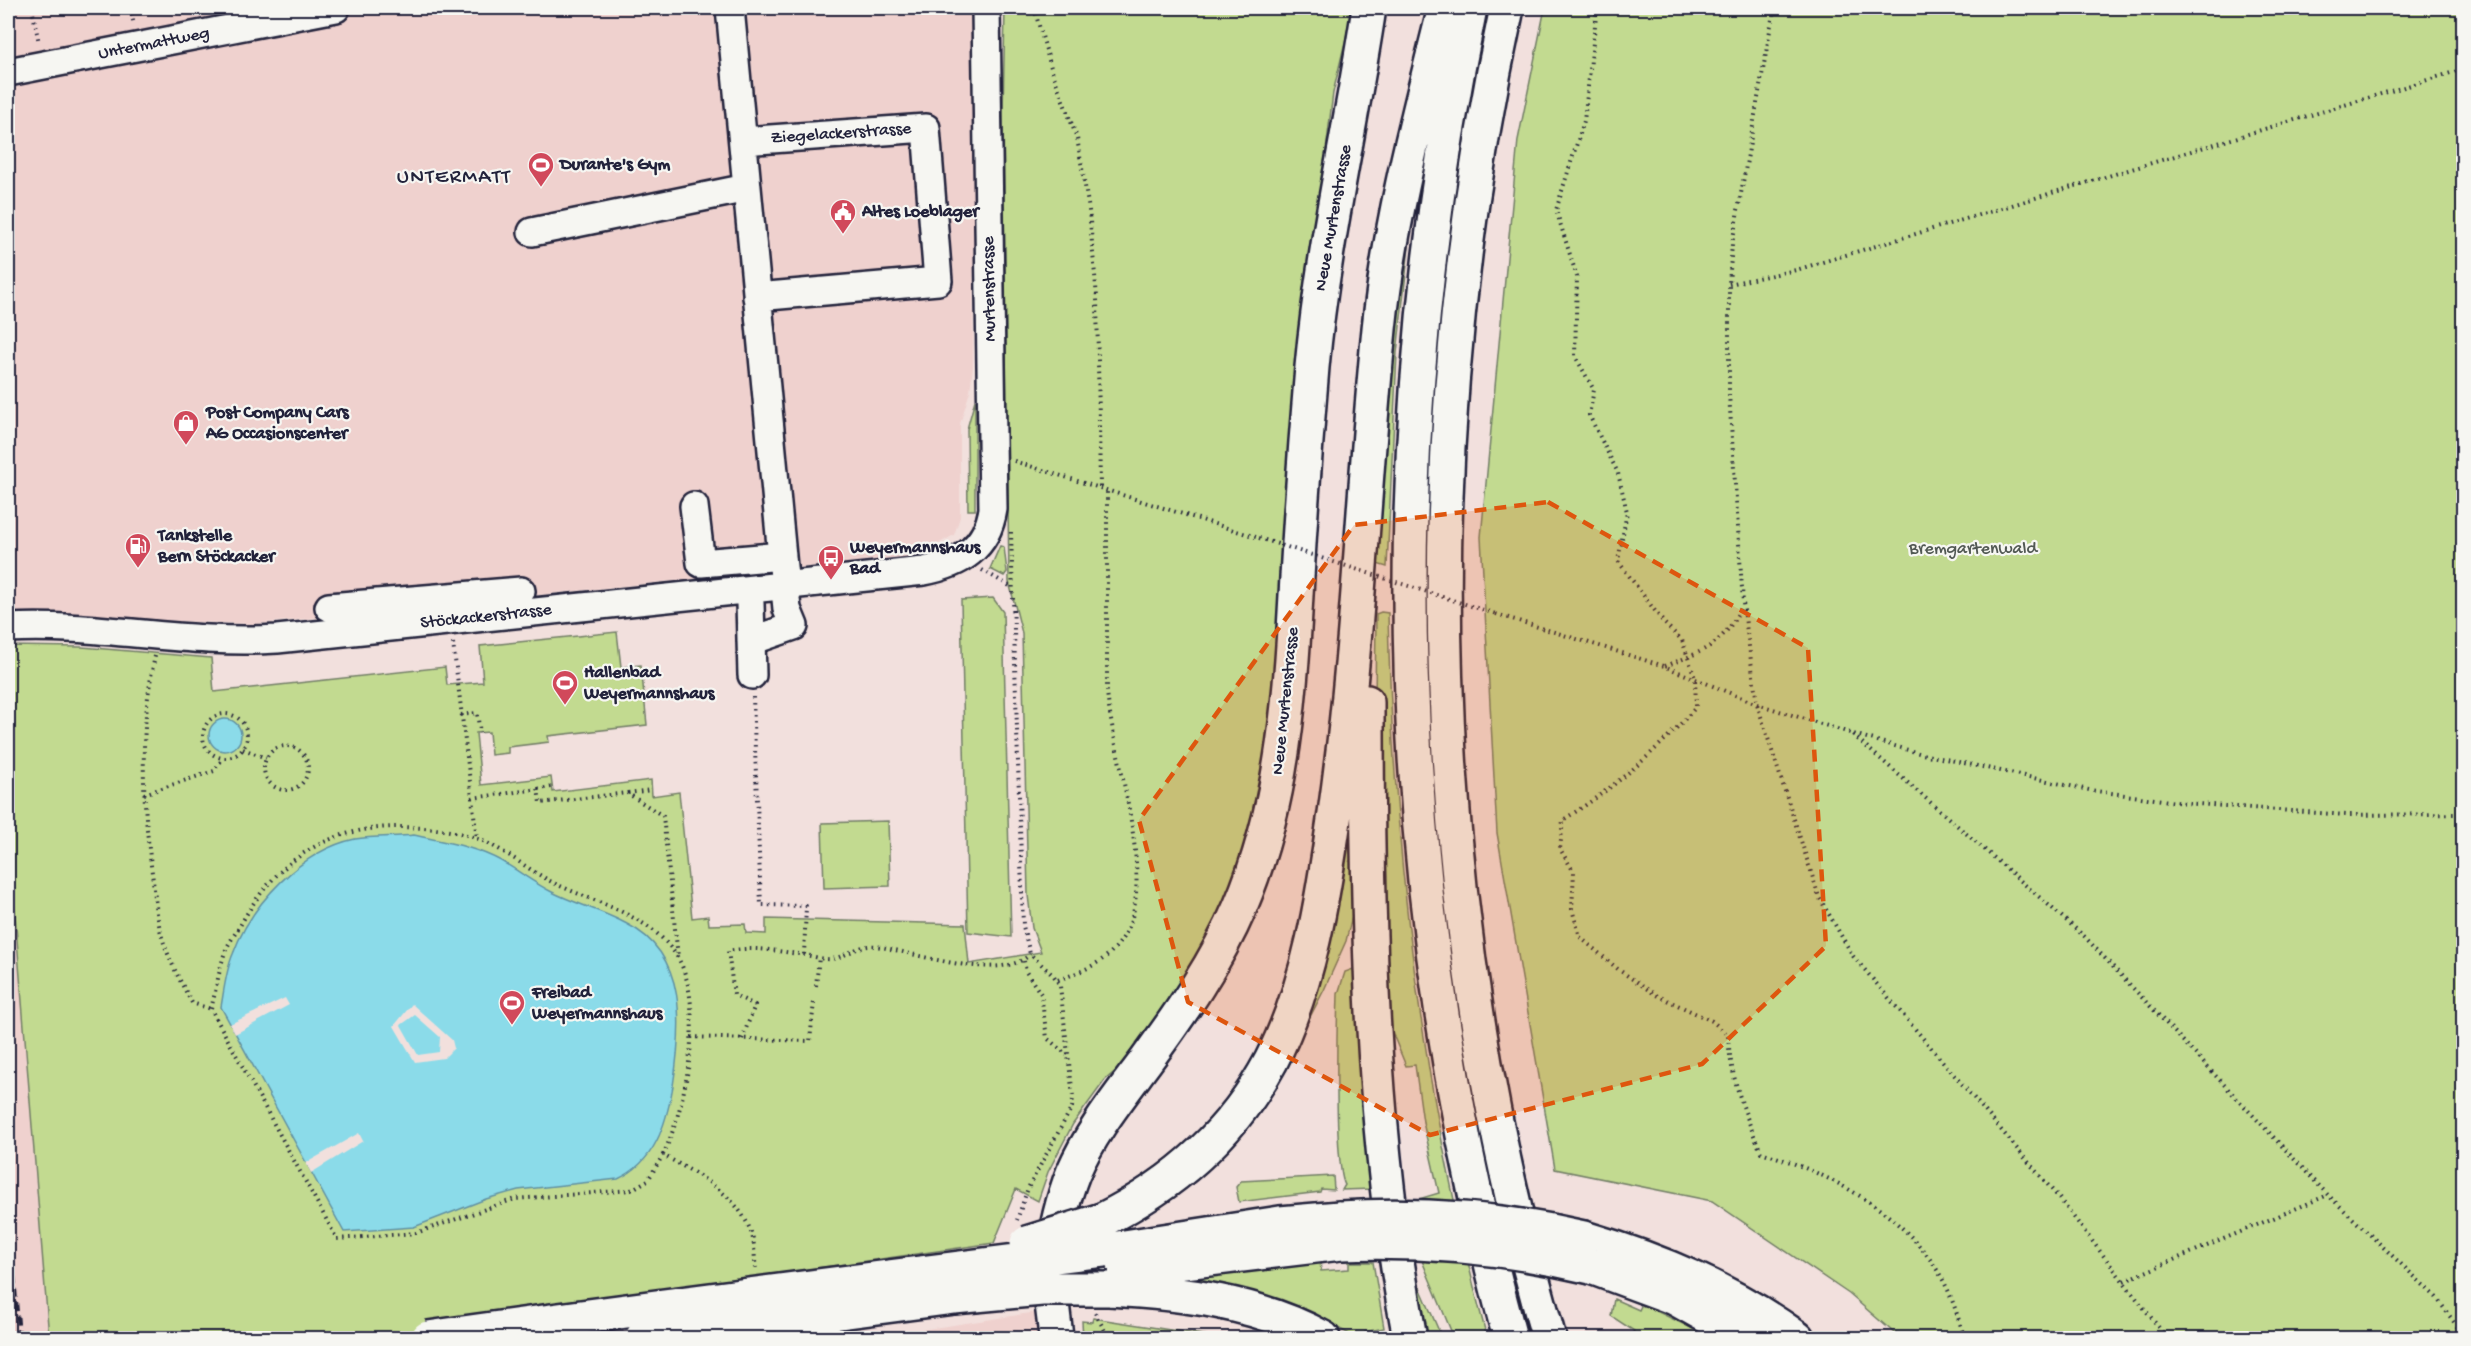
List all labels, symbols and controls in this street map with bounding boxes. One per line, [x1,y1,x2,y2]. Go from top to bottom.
street label: Untermattweg [97,23,211,65]
street label: Ziegelackerstrasse [770,119,913,149]
street label: Neue Murtenstrasse [1311,142,1357,293]
sports icon: Durante's Gym [526,150,556,188]
place label: Durante's Gym [558,155,670,176]
district label: UNTERMATT [397,166,511,191]
public building icon: Altes Loeblager [828,197,858,235]
place label: Altes Loeblager [861,202,981,223]
street label: Murtenstrasse [979,235,1001,342]
place label: Post Company Cars AG Occasionscenter [205,403,350,445]
shop icon: Post Company Cars AG Occasionscenter [171,408,201,446]
place label: Tankstelle Bern Stöckacker [156,526,277,568]
fuel station icon: Tankstelle Bern Stöckacker [123,531,153,569]
place label: Weyermannshaus Bad [849,538,982,580]
park label: Bremgartenwald [1908,539,2038,560]
bus stop icon: Weyermannshaus Bad [816,543,846,581]
street label: Stöckackerstrasse [419,600,553,634]
street label: Neue Murtenstrasse [1268,625,1304,776]
place label: Hallenbad Weyermannshaus [583,663,716,705]
sports icon: Hallenbad Weyermannshaus [550,668,580,706]
place label: Freibad Weyermannshaus [531,983,664,1025]
sports icon: Freibad Weyermannshaus [497,988,527,1026]

